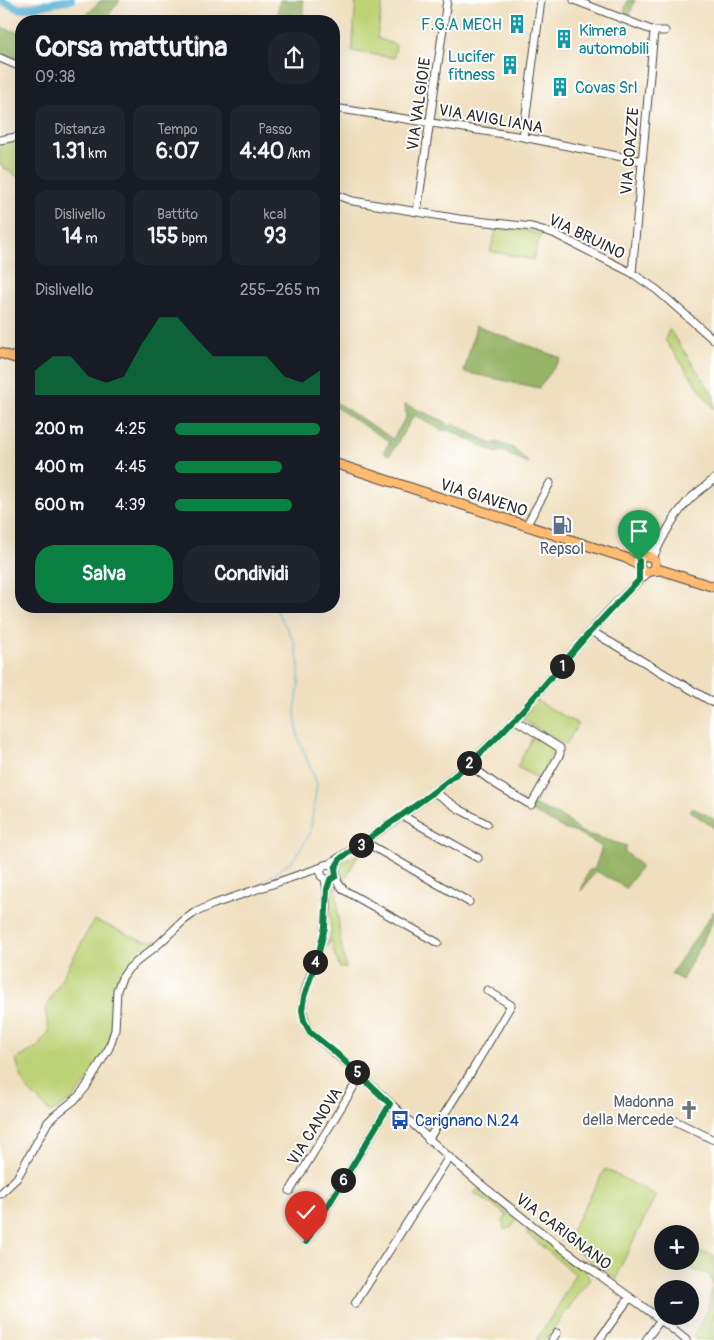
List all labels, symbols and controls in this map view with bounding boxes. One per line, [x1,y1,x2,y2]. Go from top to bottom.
building icon: F.G.A MECH [506,13,528,35]
place label: F.G.A MECH [421,15,502,35]
place label: Kimera automobili [579,21,649,59]
building icon: Kimera automobili [553,28,575,50]
text: Corsa mattutina [35,30,227,65]
button: share [268,32,320,84]
place label: Lucifer fitness [448,47,495,85]
building icon: Lucifer fitness [499,54,521,76]
street label: VIA VALGIOIE [403,56,435,152]
text: 09:38 [35,67,75,87]
building icon: Covas Srl [549,76,571,98]
place label: Covas Srl [575,78,638,98]
street label: VIA AVIGLIANA [437,100,545,138]
street label: VIA COAZZE [616,106,644,196]
text: Distanza [54,121,105,138]
text: Tempo [157,121,198,138]
text: Passo [258,121,292,138]
text: 1.31 [53,138,86,165]
text: 6:07 [156,138,199,165]
text: 4:40 [240,138,284,165]
text: km [86,145,107,162]
text: /km [284,145,310,162]
text: Dislivello [54,206,105,223]
text: Battito [157,206,198,223]
text: kcal [264,206,287,223]
street label: VIA BRUINO [545,210,628,264]
text: 14 [62,223,82,250]
text: 155 [148,223,179,250]
text: 93 [264,223,286,250]
text: m [82,230,98,247]
text: bpm [179,230,207,247]
text: Dislivello [35,280,93,300]
text: 255–265 m [240,280,320,300]
text: 200 m [35,419,83,439]
text: 4:25 [115,419,146,439]
text: 400 m [35,457,84,477]
text: 4:45 [115,457,147,477]
street label: VIA GIAVENO [438,474,530,521]
text: 600 m [35,495,84,515]
text: 4:39 [115,495,146,515]
pin [618,510,660,561]
fuel station icon: Repsol [551,514,573,536]
icon: arrive [625,517,653,545]
place label: Repsol [540,539,584,559]
button: Salva [35,545,173,603]
button: Condividi [183,545,320,603]
pin: 1 [550,654,574,678]
text: 1 [560,658,565,675]
pin: 2 [456,750,482,776]
text: 2 [466,755,473,772]
pin: 3 [348,832,374,858]
text: 3 [358,837,365,854]
pin: 4 [302,950,328,974]
text: 4 [311,954,320,971]
pin: 5 [344,1060,370,1084]
text: 5 [354,1064,361,1081]
street label: VIA CANOVA [283,1084,347,1169]
place label: Madonna della Mercede [583,1092,674,1130]
church icon: Madonna della Mercede [678,1099,700,1121]
bus stop icon: Carignano N.24 [389,1109,411,1131]
place label: Carignano N.24 [415,1111,519,1131]
pin: 6 [330,1168,356,1192]
text: 6 [339,1172,348,1189]
street label: VIA CARIGNANO [512,1189,615,1274]
pin [285,1191,327,1242]
icon: check [292,1198,320,1226]
map controls [654,1225,699,1325]
button: + [654,1225,699,1270]
button: − [654,1280,699,1325]

